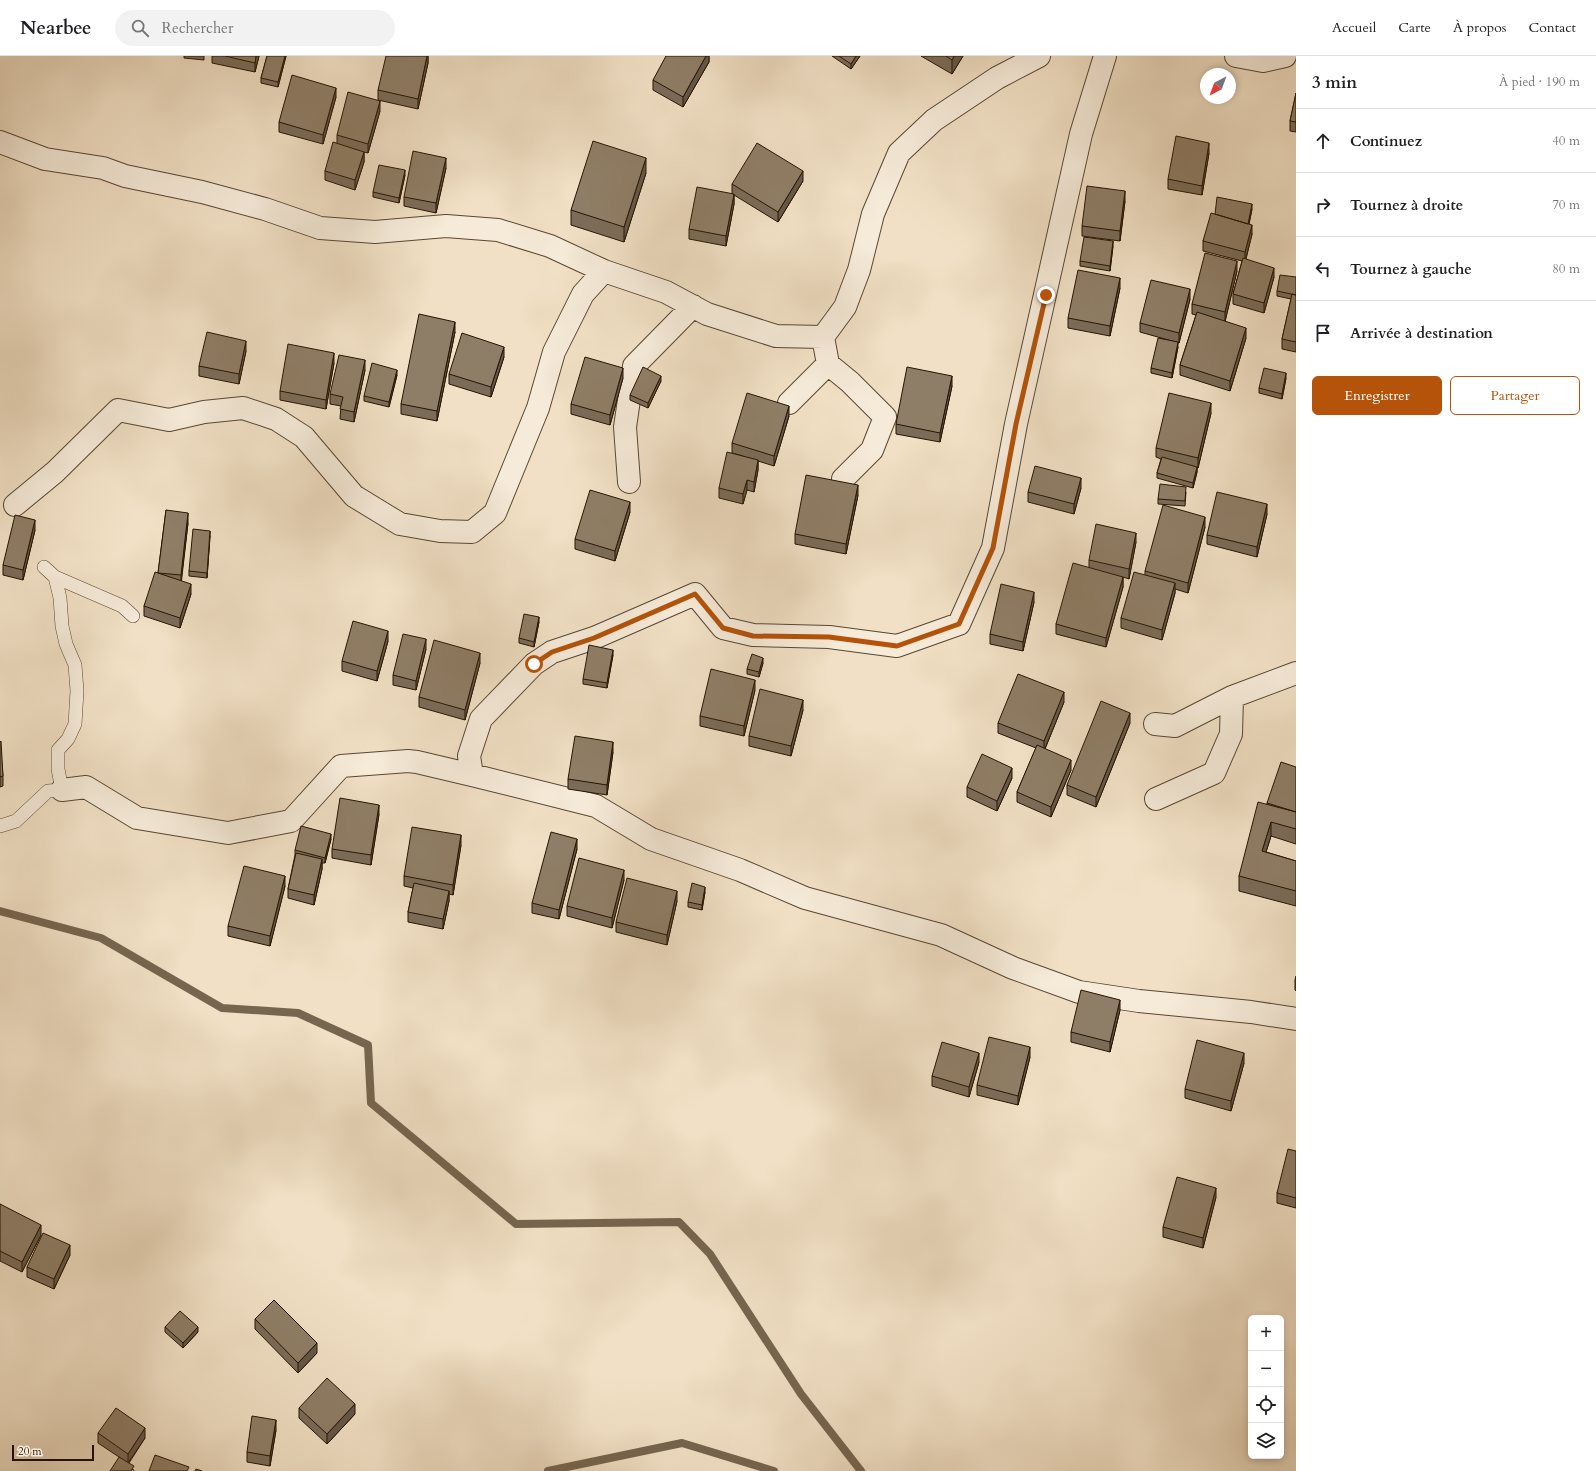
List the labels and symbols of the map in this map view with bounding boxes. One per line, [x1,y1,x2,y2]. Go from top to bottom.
north arrow [1200,68,1236,104]
route end [1037,286,1055,304]
route start [525,655,543,673]
scale bar [12,1443,94,1462]

